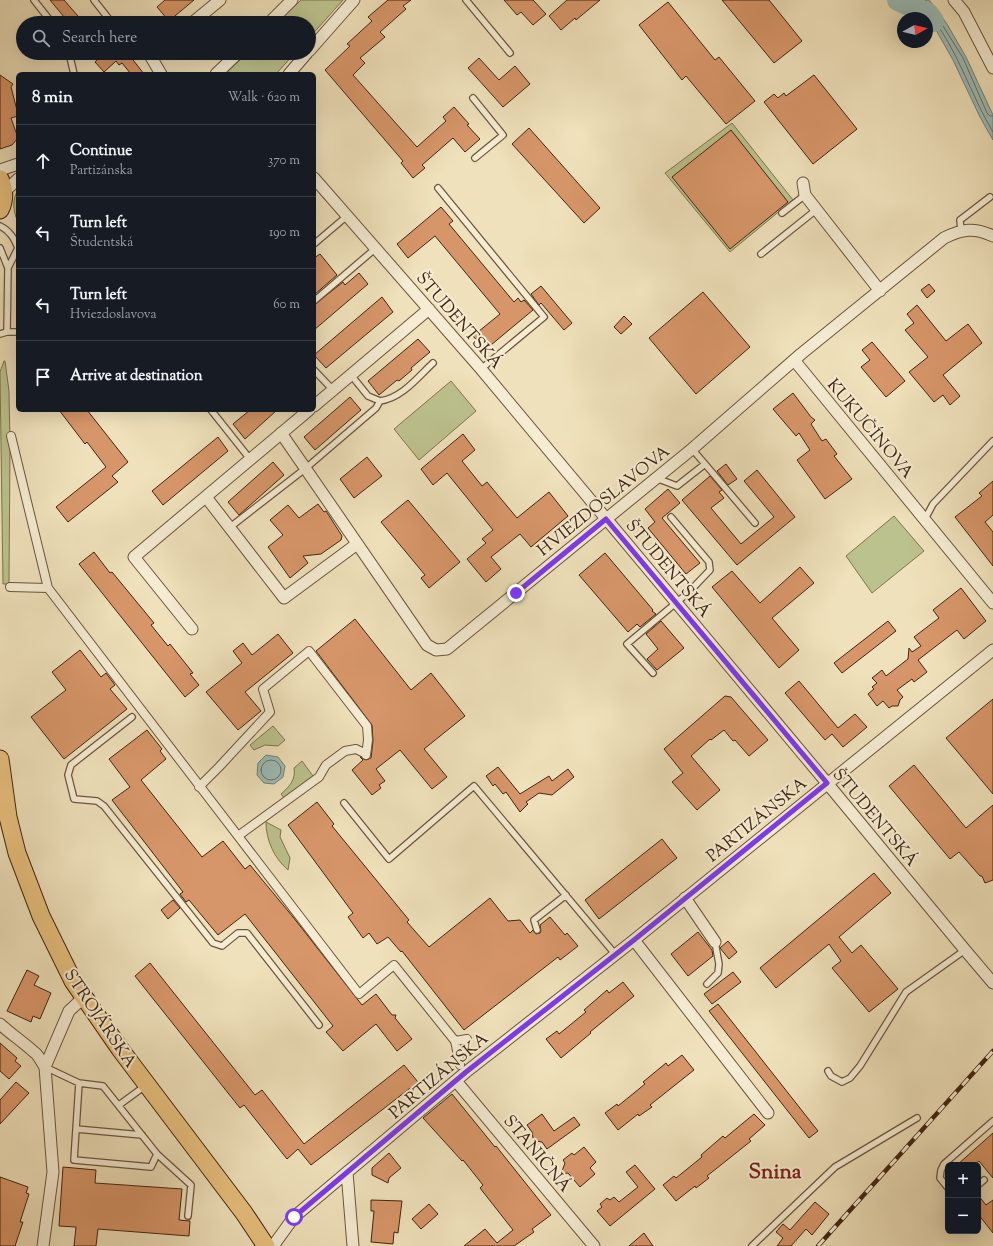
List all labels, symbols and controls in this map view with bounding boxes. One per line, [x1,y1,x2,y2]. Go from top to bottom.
north arrow [897,12,933,48]
search box [16,16,316,60]
icon: search [30,27,52,49]
text: Search here [62,28,137,49]
text: 8 min [32,86,73,110]
text: Walk · 620 m [228,89,300,107]
text: Continue [70,141,132,162]
icon: ahead [32,150,54,172]
text: 370 m [268,152,300,170]
text: Partizánska [70,162,133,180]
text: Turn left [70,213,127,234]
icon: left [32,222,54,244]
text: 190 m [269,224,300,242]
text: Študentská [70,234,133,252]
street label: ŠTUDENTSKÁ [410,268,508,375]
text: Turn left [70,285,127,306]
icon: left [32,294,54,316]
text: 60 m [273,296,300,314]
text: Hviezdoslavova [70,306,157,324]
icon: arrive [32,366,54,388]
text: Arrive at destination [70,366,203,387]
street label: KUKUČÍNOVA [821,374,919,485]
street label: HVIEZDOSLAVOVA [533,440,676,563]
street label: ŠTUDENTSKÁ [619,515,716,624]
route end [507,584,525,602]
street label: ŠTUDENTSKÁ [826,764,923,873]
street label: PARTIZÁNSKA [702,772,813,869]
street label: STROJÁRSKA [57,965,141,1074]
street label: PARTIZÁNSKA [384,1028,494,1125]
street label: STANIČNÁ [497,1110,576,1198]
district label: Snina [749,1158,802,1188]
map controls [945,1162,981,1234]
button: + [945,1162,981,1198]
button: − [945,1198,981,1234]
route start [285,1208,303,1226]

